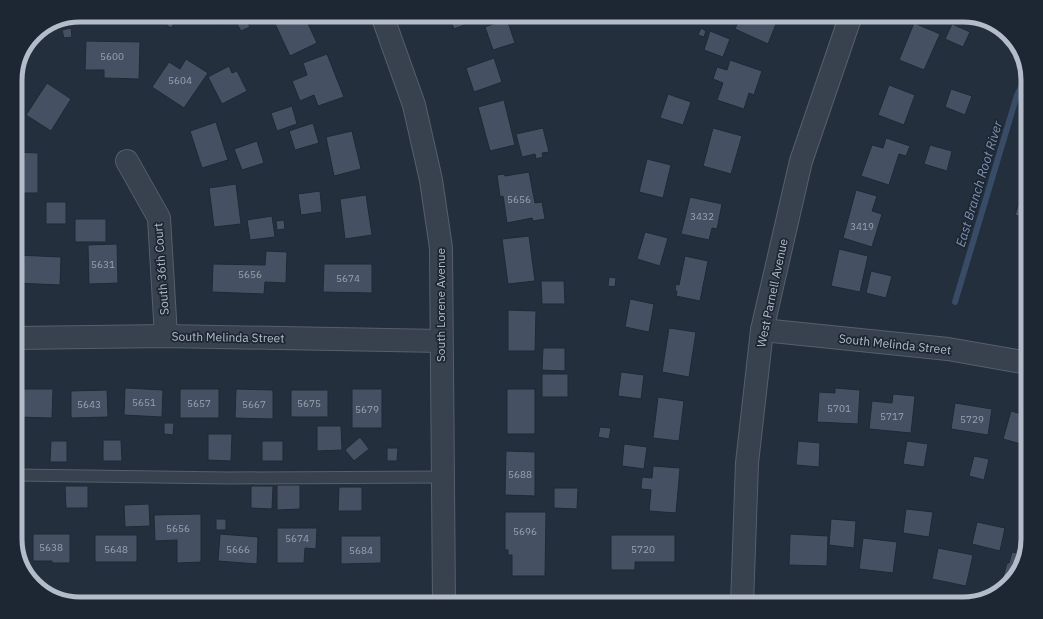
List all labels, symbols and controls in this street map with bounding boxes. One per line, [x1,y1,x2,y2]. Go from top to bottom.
house number: 5600 [100,50,124,63]
house number: 5604 [168,74,192,87]
water label: East Branch Root River [952,118,1007,249]
house number: 5656 [507,193,531,206]
house number: 3432 [690,210,714,223]
house number: 3419 [850,220,874,233]
street label: South 36th Court [150,222,172,316]
street label: West Parnell Avenue [753,237,791,349]
street label: South Lorene Avenue [433,247,448,362]
house number: 5631 [91,258,115,271]
house number: 5656 [238,268,262,281]
house number: 5674 [336,272,360,285]
street label: South Melinda Street [171,329,285,345]
street label: South Melinda Street [838,331,952,357]
house number: 5651 [132,396,156,409]
house number: 5657 [187,397,211,410]
house number: 5675 [297,397,321,410]
house number: 5643 [77,398,101,411]
house number: 5667 [242,398,266,411]
house number: 5701 [827,402,851,415]
house number: 5679 [355,403,379,416]
house number: 5717 [880,410,904,423]
house number: 5729 [960,413,984,426]
house number: 5688 [508,468,532,481]
house number: 5656 [166,522,190,535]
house number: 5696 [513,525,537,538]
house number: 5674 [285,532,309,545]
house number: 5638 [39,541,63,554]
house number: 5648 [104,543,128,556]
house number: 5666 [226,543,250,556]
house number: 5720 [631,543,655,556]
house number: 5684 [349,544,373,557]

